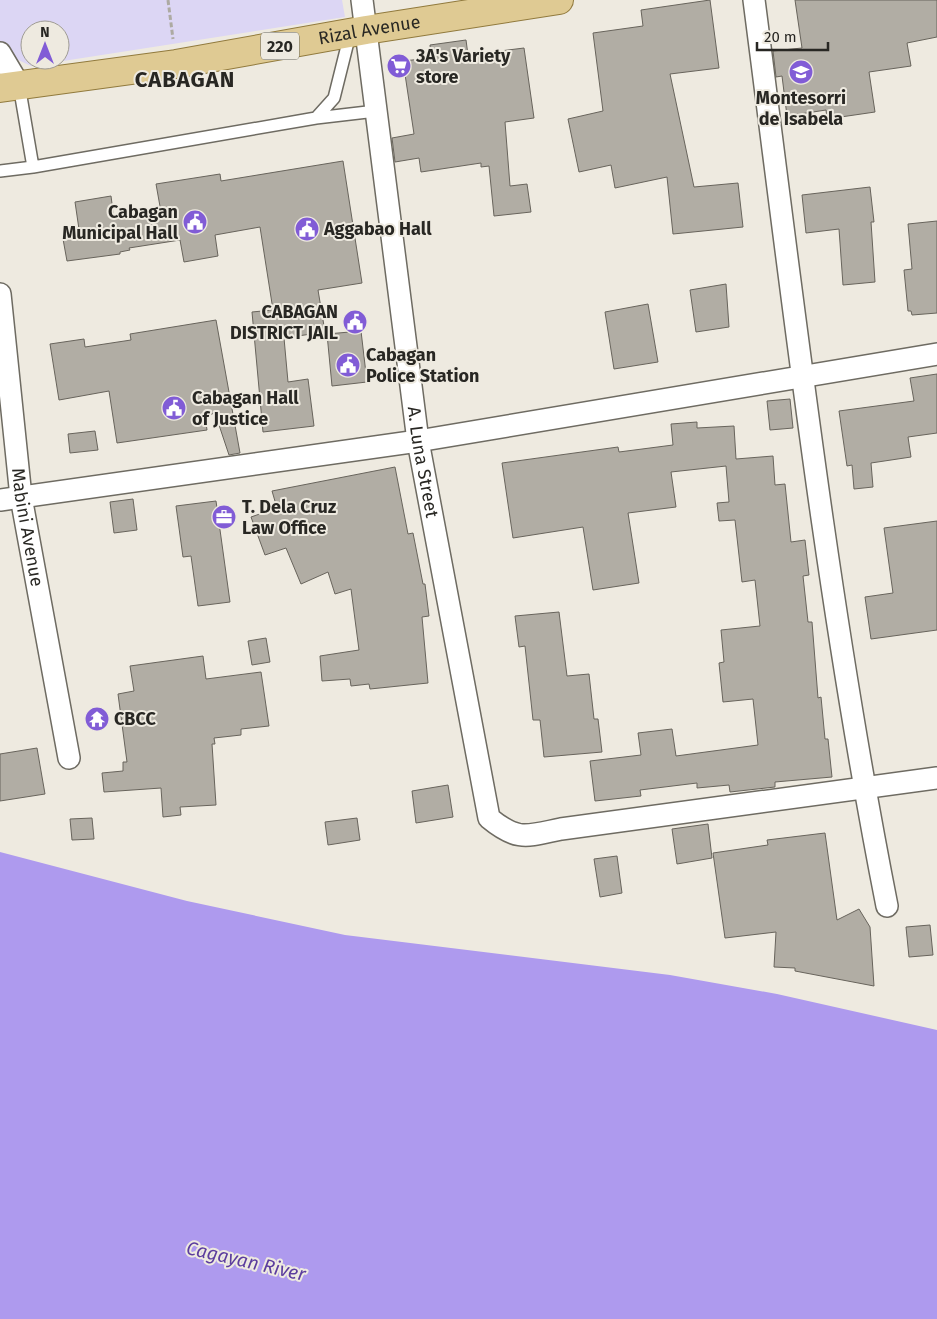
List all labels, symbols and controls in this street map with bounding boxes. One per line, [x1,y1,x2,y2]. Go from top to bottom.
street label: Rizal Avenue [317,11,422,49]
north arrow [20,20,70,70]
scale bar [757,20,828,52]
text: N [40,24,50,41]
text: 20 m [764,28,797,46]
road number: 220 [261,32,299,59]
place label: 3A's Variety store [415,45,511,88]
supermarket icon: 3A's Variety store [386,53,412,79]
school or university icon: Montesorri de Isabela [788,59,814,85]
district label: CABAGAN [135,66,235,93]
place label: Montesorri de Isabela [756,87,846,130]
place label: Cabagan Municipal Hall [62,201,179,244]
public building icon: Cabagan Municipal Hall [182,209,208,235]
public building icon: Aggabao Hall [294,216,320,242]
place label: Aggabao Hall [323,218,432,240]
place label: CABAGAN DISTRICT JAIL [230,301,338,344]
public building icon: CABAGAN DISTRICT JAIL [342,309,368,335]
place label: Cabagan Police Station [366,344,479,387]
public building icon: Cabagan Police Station [335,352,361,378]
place label: Cabagan Hall of Justice [192,387,299,430]
public building icon: Cabagan Hall of Justice [161,395,187,421]
street label: A. Luna Street [403,405,443,520]
street label: Mabini Avenue [7,467,48,588]
place label: T. Dela Cruz Law Office [242,496,336,539]
office icon: T. Dela Cruz Law Office [211,504,237,530]
temple icon: CBCC [84,706,110,732]
place label: CBCC [114,708,156,730]
water label: Cagayan River [184,1236,309,1286]

